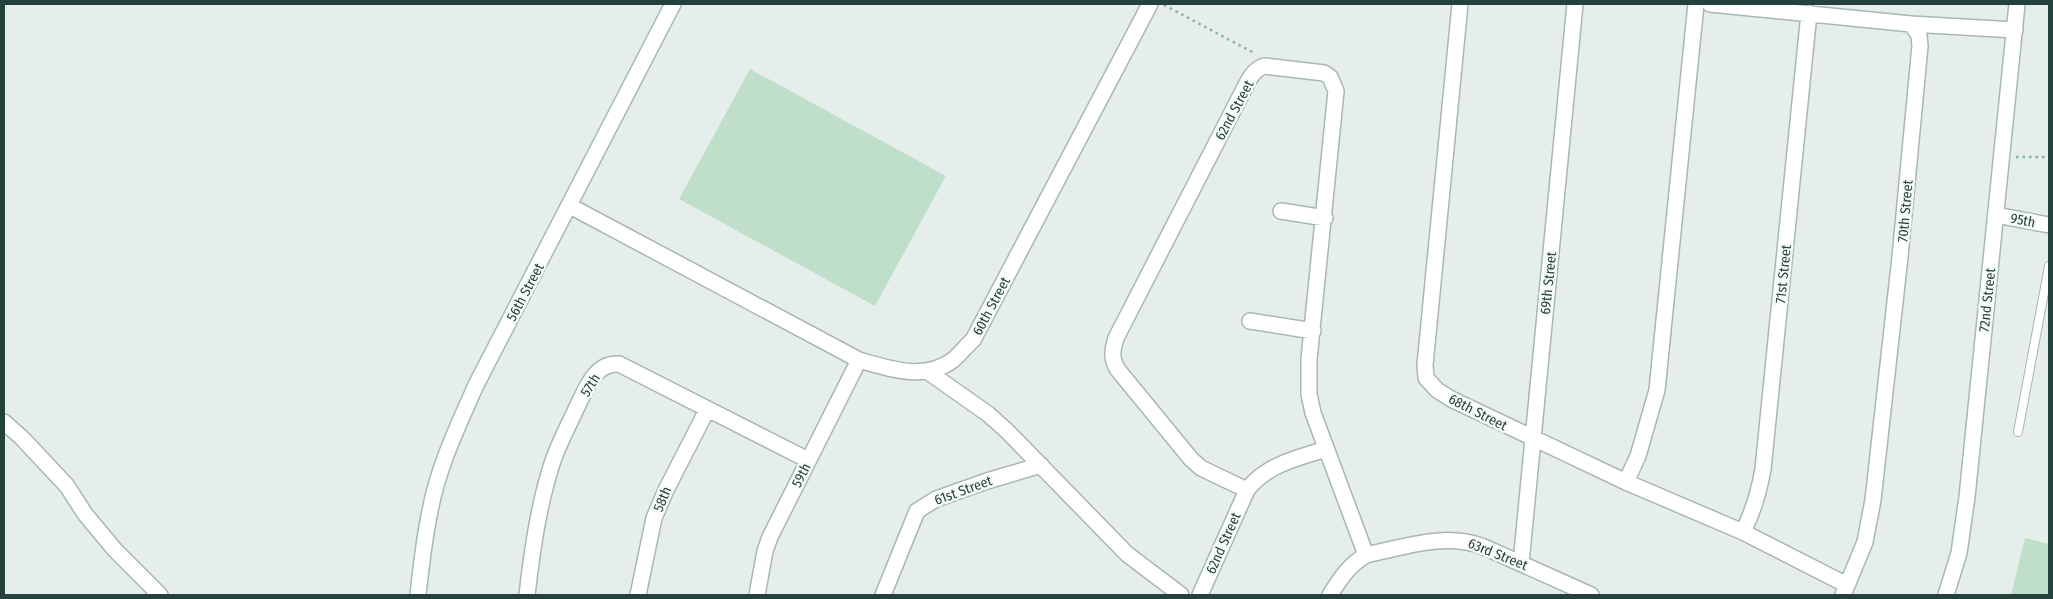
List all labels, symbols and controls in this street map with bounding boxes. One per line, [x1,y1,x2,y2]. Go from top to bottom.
street label: 62nd Street [1212,77,1258,143]
street label: 70th Street [1894,179,1917,243]
street label: 95th [2009,210,2037,231]
street label: 71st Street [1772,243,1795,304]
street label: 69th Street [1537,250,1560,315]
street label: 56th Street [503,260,548,324]
street label: 72nd Street [1976,267,1999,333]
street label: 60th Street [969,274,1014,338]
street label: 57th [577,371,604,400]
street label: 68th Street [1446,390,1510,435]
street label: 59th [788,460,815,490]
street label: 61st Street [932,472,995,509]
street label: 58th [650,484,675,514]
street label: 62nd Street [1202,509,1245,577]
street label: 63rd Street [1465,535,1531,574]

